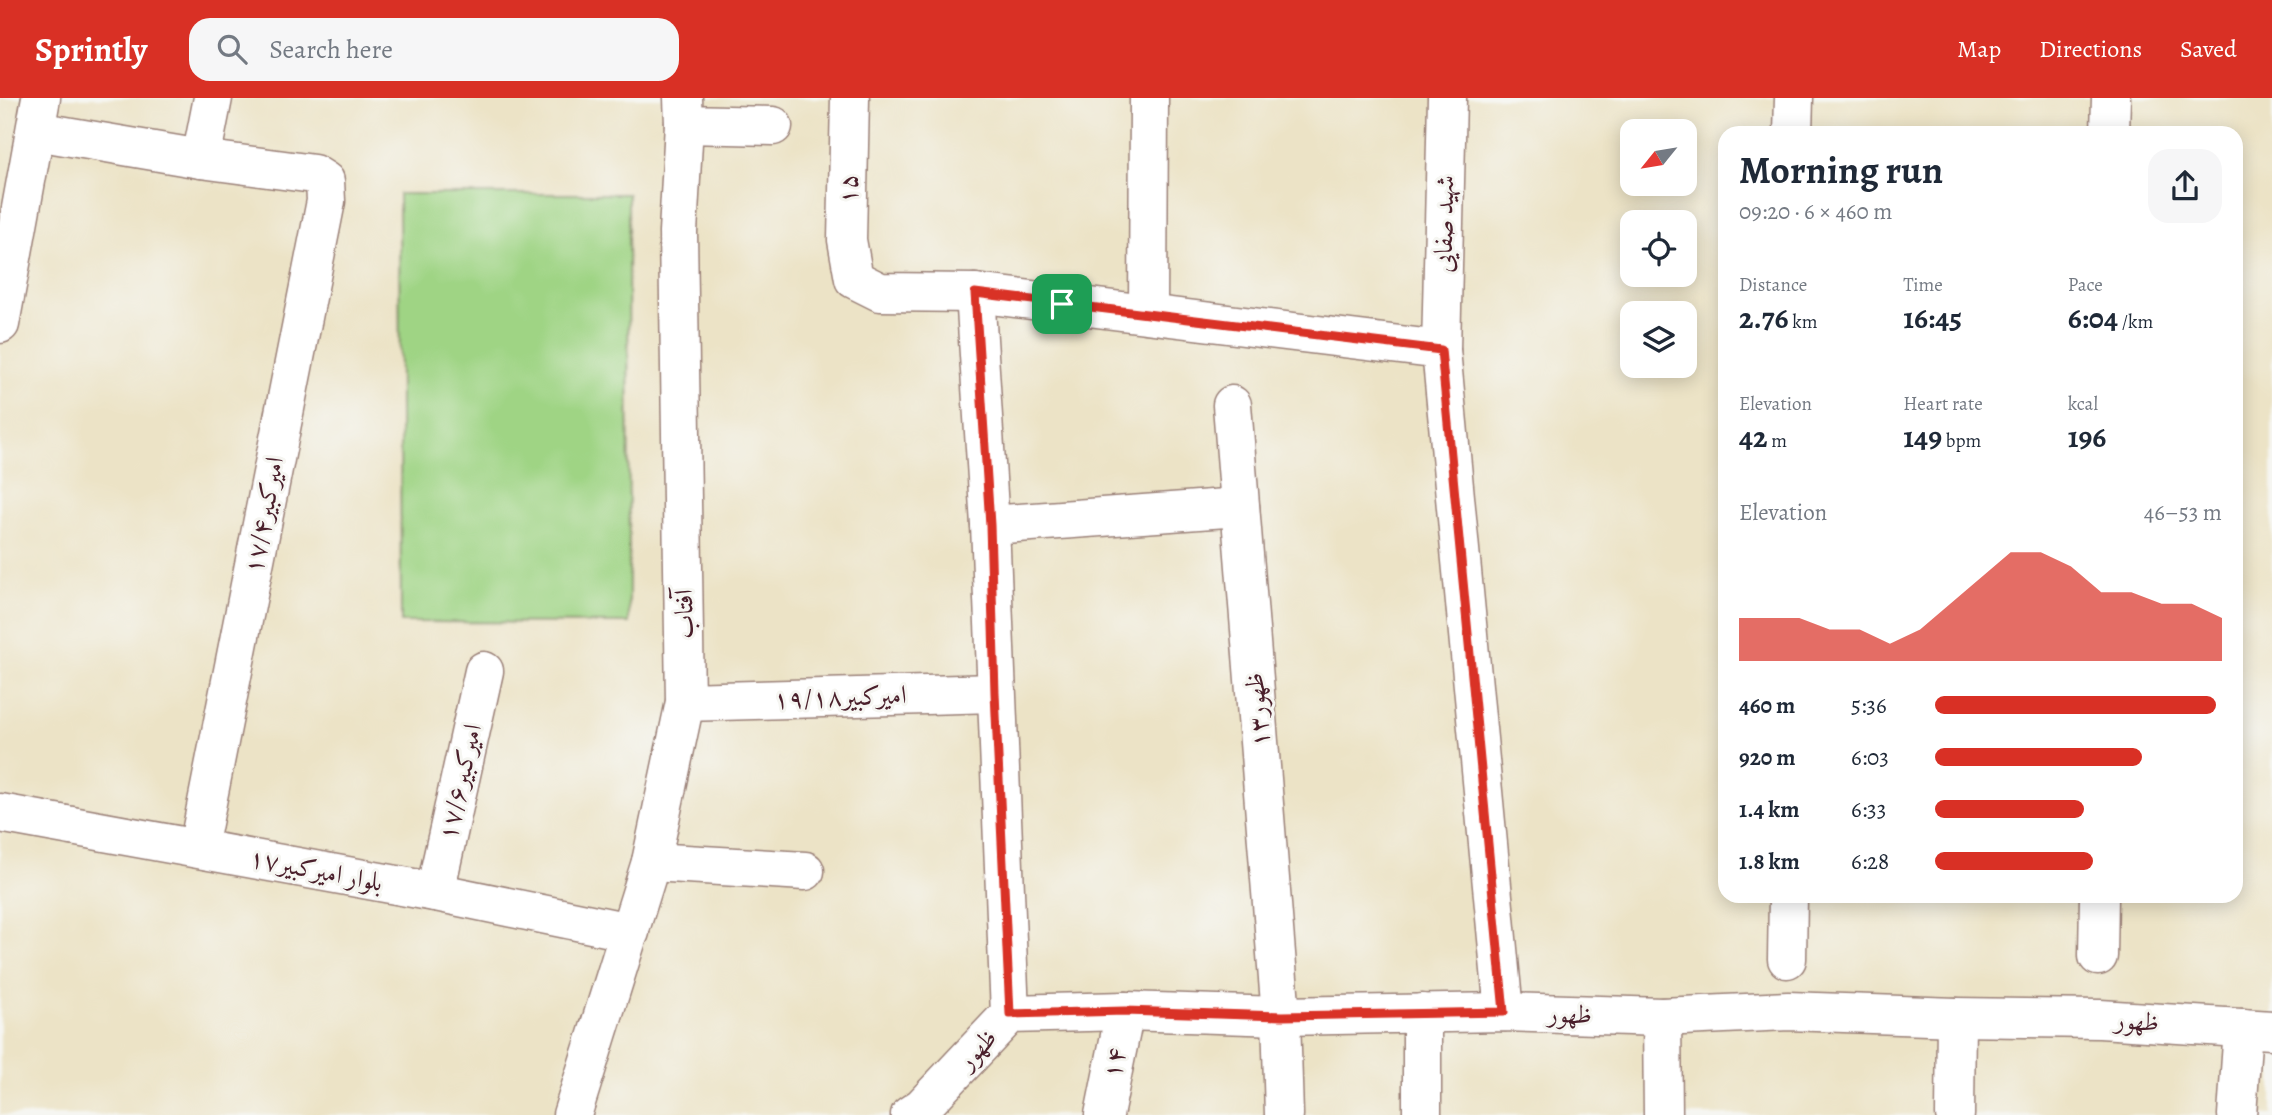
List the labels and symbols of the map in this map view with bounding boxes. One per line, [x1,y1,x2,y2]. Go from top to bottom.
north arrow [1620,119,1698,196]
street label: ۱۵ [830,173,866,205]
street label: شهید صفایی [1426,175,1462,273]
pin [1032,274,1092,334]
street label: امیرکبیر۱۷/۴ [236,454,292,576]
street label: آفتاب [666,586,702,639]
street label: ظهور۱۳ [1236,671,1278,749]
street label: امیرکبیر۱۹/۱۸ [773,677,907,717]
street label: امیرکبیر۱۷/۶ [430,720,490,844]
street label: بلوار امیرکبیر۱۷ [246,840,386,900]
street label: ظهور [1544,996,1593,1032]
street label: ظهور [2111,1002,2160,1040]
street label: ظهور [947,1021,1005,1079]
street label: ۱۴ [1094,1045,1134,1081]

